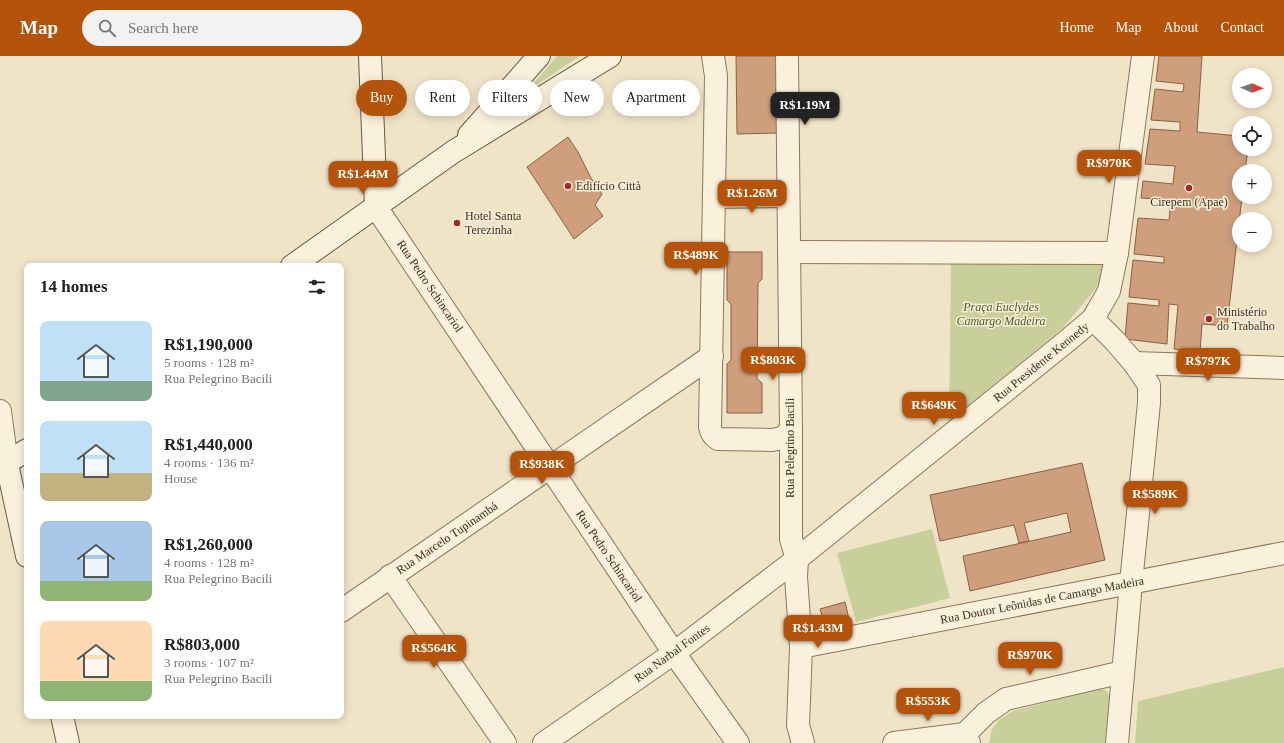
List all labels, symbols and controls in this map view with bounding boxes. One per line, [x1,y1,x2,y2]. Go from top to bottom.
search box [82,10,362,46]
text: Map [20,17,58,38]
icon: search [96,17,118,39]
text: Search here [128,20,198,36]
text: Home [1060,20,1094,35]
text: Map [1116,20,1141,35]
text: About [1163,20,1198,35]
text: Contact [1220,20,1264,35]
north arrow [1232,68,1272,108]
map controls [1232,68,1272,252]
chip: Buy [356,80,407,116]
chip: Rent [415,80,470,116]
chip: Filters [478,80,542,116]
chip: New [550,80,604,116]
chip: Apartment [612,80,700,116]
pin: R$1.19M [768,92,842,126]
text: R$1.19M [780,97,830,112]
button: locate [1232,116,1272,156]
pin: R$970K [1076,150,1142,184]
text: R$970K [1086,155,1132,170]
pin: R$1.44M [326,161,400,195]
button: + [1232,164,1272,204]
text: R$1.44M [338,166,388,181]
place label: Edifício Città [576,179,642,193]
pin: R$1.26M [715,180,789,214]
marker: Edifício Città [563,181,573,191]
marker: Cirepem (Apae) [1184,183,1194,193]
text: R$1.26M [727,185,777,200]
place label: Cirepem (Apae) [1150,195,1228,209]
place label: Hotel Santa Terezinha [465,209,522,237]
button: − [1232,212,1272,252]
marker: Hotel Santa Terezinha [452,218,462,228]
street label: Rua Pedro Schincariol [394,237,466,335]
pin: R$489K [663,242,729,276]
text: R$489K [673,247,719,262]
icon: filters [306,276,328,298]
text: 14 homes [40,277,108,296]
park label: Praça Euclydes Camargo Madeira [956,300,1046,328]
place label: Ministério do Trabalho [1217,305,1275,333]
marker: Ministério do Trabalho [1204,314,1214,324]
street label: Rua Presidente Kennedy [990,319,1092,405]
text: R$1,190,000 [164,335,253,354]
icon: home [72,337,120,385]
pin: R$803K [740,347,806,381]
pin: R$797K [1175,348,1241,382]
text: R$803K [750,352,796,367]
text: R$797K [1185,353,1231,368]
text: 5 rooms · 128 m² [164,355,254,370]
text: Rua Pelegrino Bacili [164,371,272,386]
pin: R$649K [901,392,967,426]
street label: Rua Pelegrino Bacili [783,397,797,498]
text: R$649K [911,397,957,412]
text: R$1,440,000 [164,435,253,454]
icon: home [72,437,120,485]
pin: R$938K [509,451,575,485]
text: 4 rooms · 136 m² [164,455,254,470]
text: R$938K [519,456,565,471]
text: House [164,471,197,486]
pin: R$589K [1122,481,1188,515]
text: R$589K [1132,486,1178,501]
street label: Rua Marcelo Tupinambá [394,498,501,577]
street label: Rua Pedro Schincariol [573,507,645,605]
text: R$1,260,000 [164,535,253,554]
icon: home [72,537,120,585]
text: 4 rooms · 128 m² [164,555,254,570]
text: Rua Pelegrino Bacili [164,571,272,586]
street label: Rua Doutor Leônidas de Camargo Madeira [939,573,1146,627]
pin: R$1.43M [781,615,855,649]
text: R$1.43M [793,620,843,635]
street label: Rua Narbal Fontes [631,621,713,685]
text: R$803,000 [164,635,240,654]
pin: R$564K [401,635,467,669]
icon: home [72,637,120,685]
text: R$564K [411,640,457,655]
pin: R$970K [997,642,1063,676]
text: R$970K [1007,647,1053,662]
text: 3 rooms · 107 m² [164,655,254,670]
text: Rua Pelegrino Bacili [164,671,272,686]
pin: R$553K [895,688,961,722]
text: R$553K [905,693,951,708]

